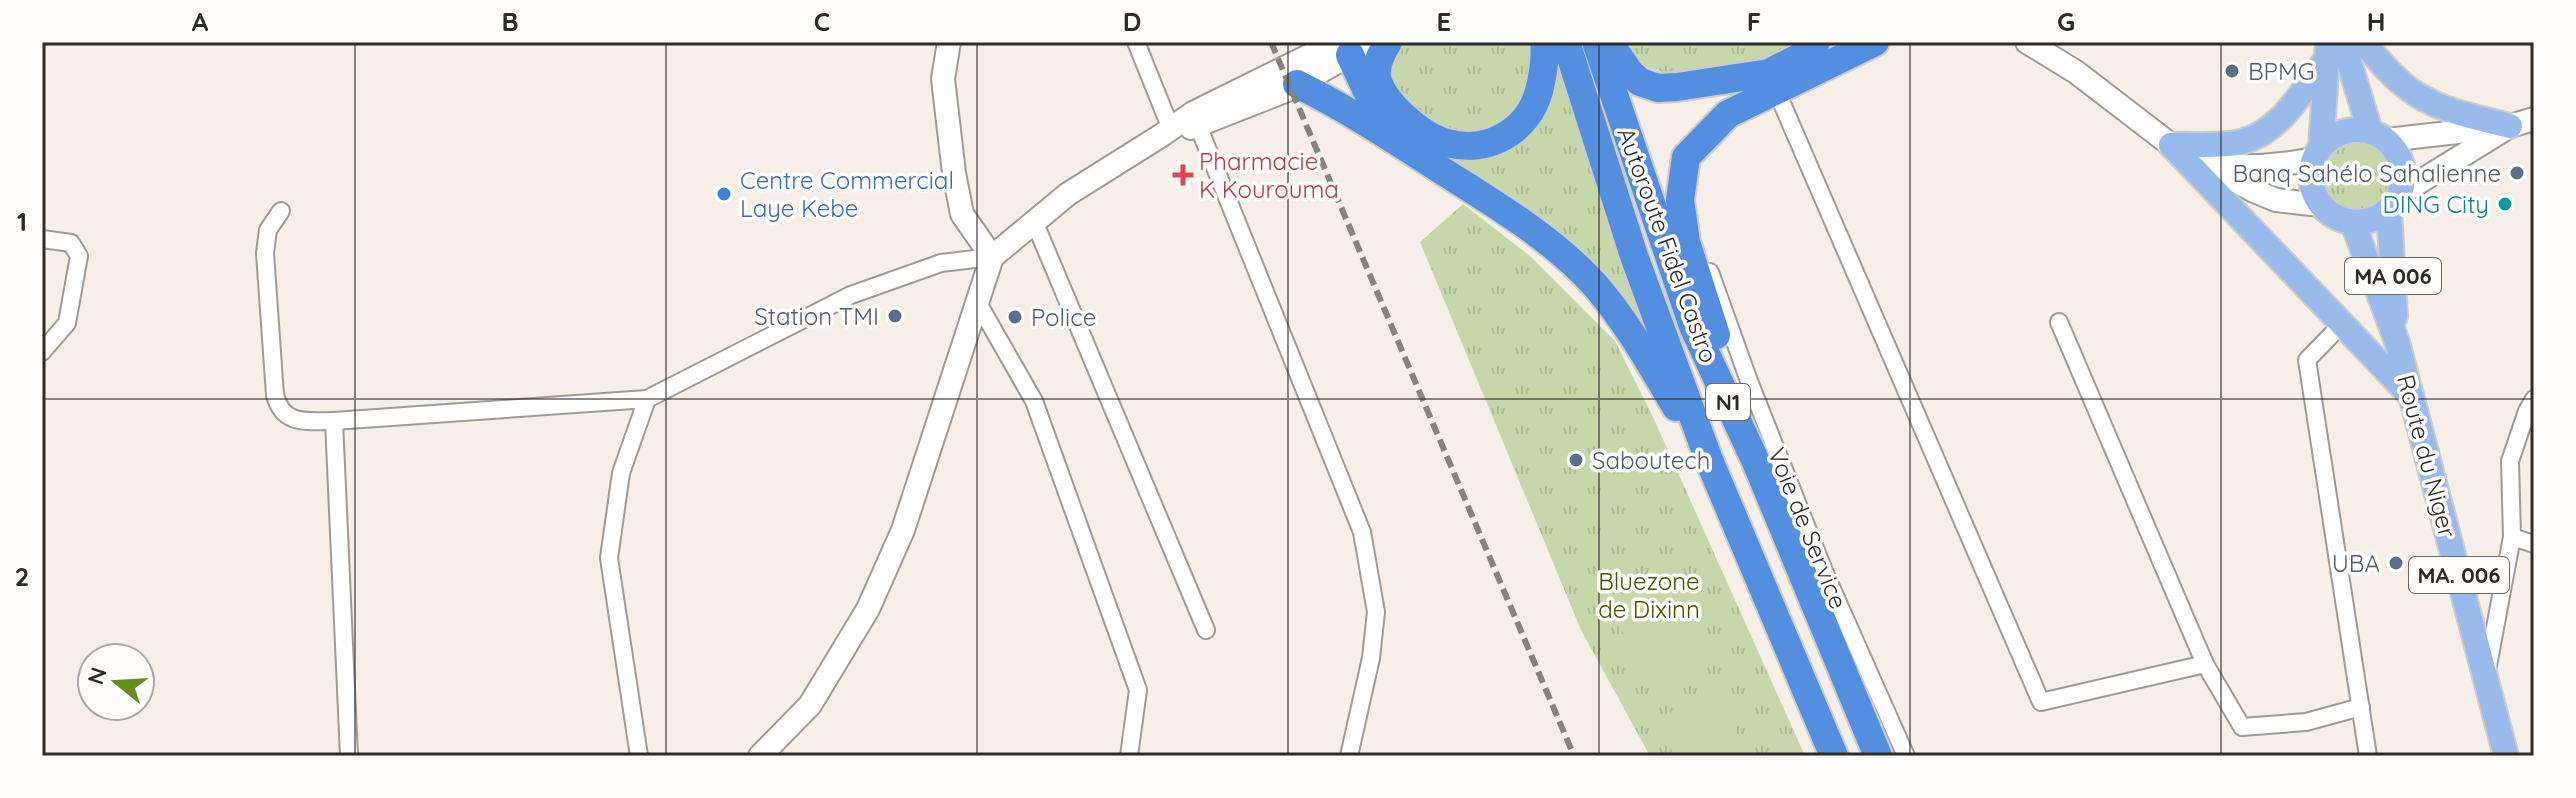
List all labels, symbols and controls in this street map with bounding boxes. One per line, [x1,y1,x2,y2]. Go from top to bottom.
text: A [192,5,209,38]
text: B [501,5,519,38]
text: C [814,5,830,38]
text: D [1123,5,1141,38]
text: E [1437,5,1451,38]
text: F [1747,5,1761,38]
text: G [2057,5,2075,38]
text: H [2367,5,2385,38]
place label: BPMG [2248,56,2314,86]
marker: BPMG [2223,62,2241,80]
street label: Autoroute Fidel Castro [1611,123,1725,367]
place label: Pharmacie K Kourouma [1199,146,1339,204]
place label: Banq Sahélo Sahalienne [2233,158,2501,188]
marker: Banq Sahélo Sahalienne [2508,164,2526,182]
place label: Centre Commercial Laye Kebe [740,165,954,223]
marker: Pharmacie K Kourouma [1174,166,1192,184]
marker: Centre Commercial Laye Kebe [715,185,733,203]
place label: DING City [2382,189,2489,219]
marker: DING City [2496,195,2514,213]
text: 1 [17,205,27,238]
road number: MA 006 [2345,258,2441,294]
place label: Station TMI [754,301,879,331]
place label: Police [1031,302,1096,332]
marker: Station TMI [886,307,904,325]
marker: Police [1006,308,1024,326]
street label: Route du Niger [2391,371,2463,541]
road number: N1 [1706,384,1750,420]
street label: Voie de Service [1762,443,1854,613]
place label: Saboutech [1592,445,1710,475]
marker: Saboutech [1567,451,1585,469]
place label: UBA [2332,548,2380,578]
marker: UBA [2387,554,2405,572]
road number: MA. 006 [2409,557,2509,593]
text: 2 [15,560,29,593]
park label: Bluezone de Dixinn [1598,566,1700,624]
north arrow [76,642,156,722]
text: N [81,664,113,688]

